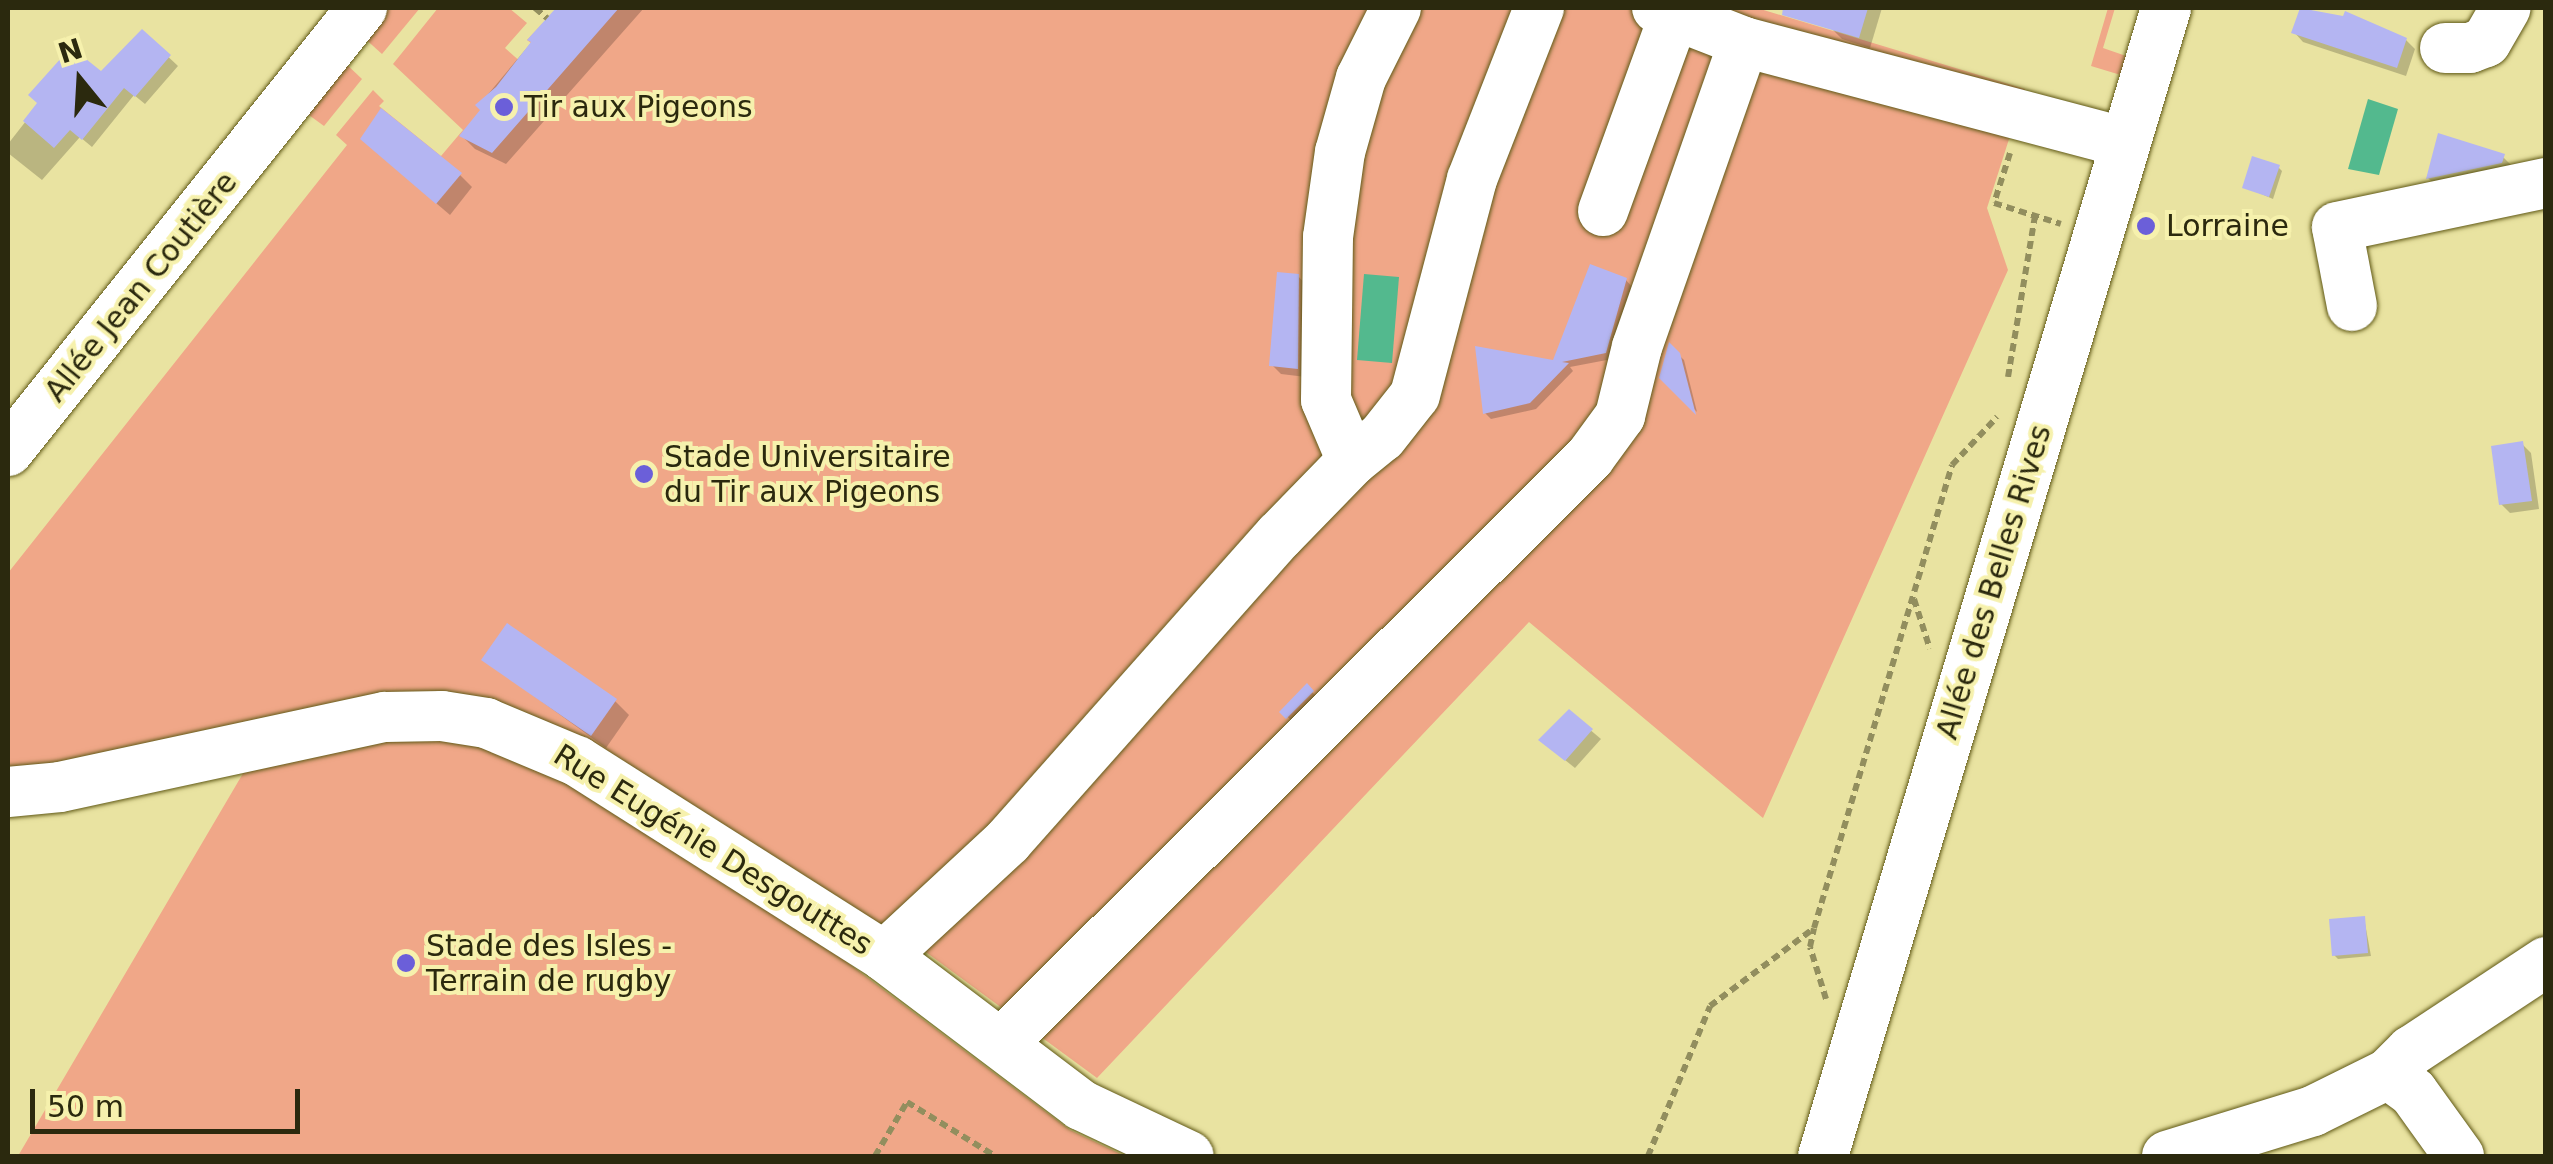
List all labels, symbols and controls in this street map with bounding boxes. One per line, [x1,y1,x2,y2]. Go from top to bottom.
north arrow [30,30,130,130]
text: N [54,32,87,70]
place label: Tir aux Pigeons [524,89,753,125]
marker: Tir aux Pigeons [493,96,515,118]
street label: Allée Jean Coutière [37,165,245,409]
place label: Lorraine [2166,208,2289,244]
marker: Lorraine [2135,215,2157,237]
street label: Allée des Belles Rives [1929,421,2059,743]
place label: Stade Universitaire du Tir aux Pigeons [664,439,951,510]
marker: Stade Universitaire du Tir aux Pigeons [633,463,655,485]
street label: Rue Eugénie Desgouttes [547,737,879,963]
place label: Stade des Isles - Terrain de rugby [426,928,672,998]
marker: Stade des Isles - Terrain de rugby [395,952,417,974]
scale bar [35,1069,305,1131]
text: 50 m [47,1089,124,1124]

